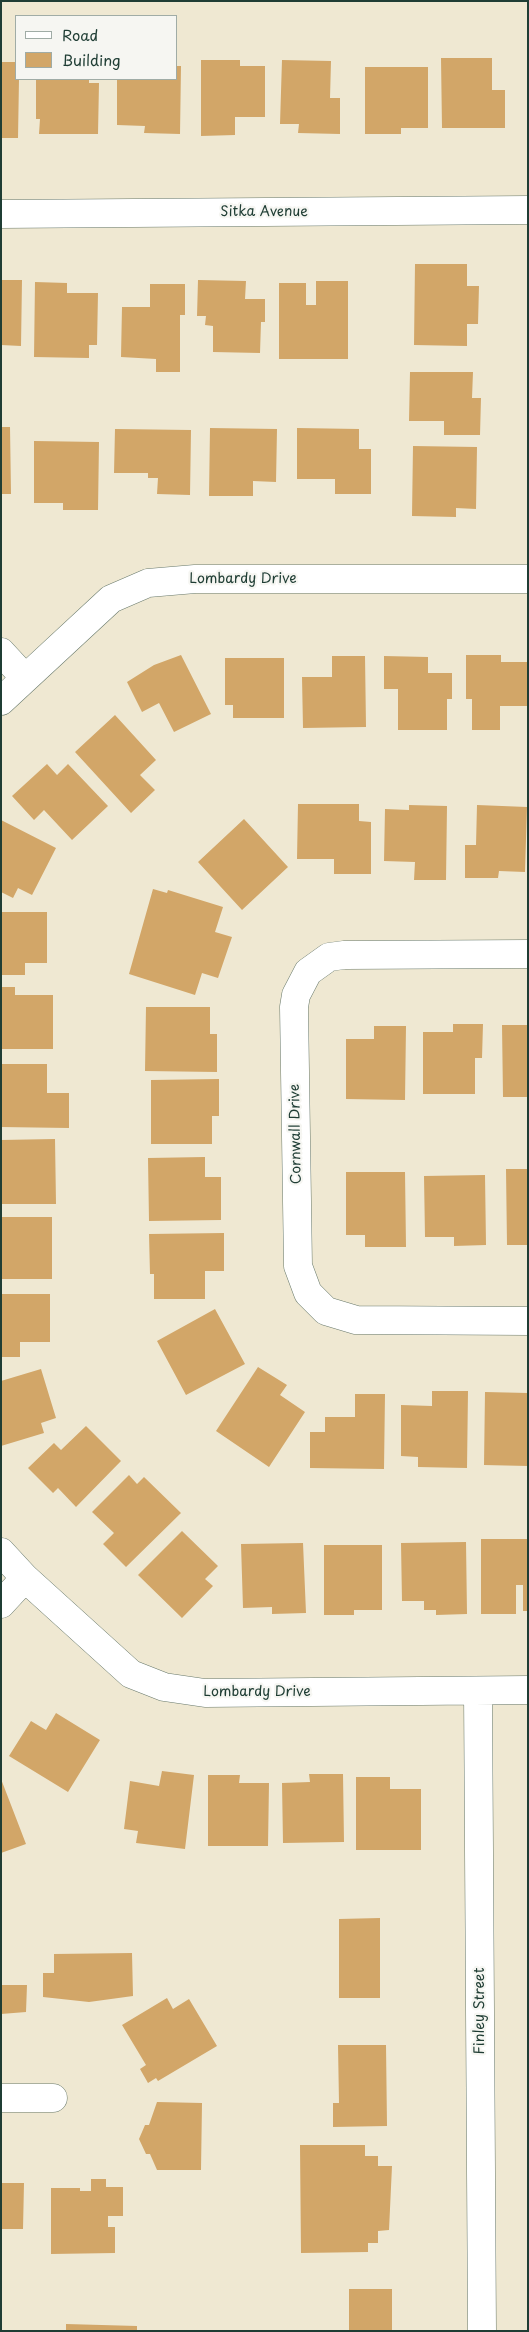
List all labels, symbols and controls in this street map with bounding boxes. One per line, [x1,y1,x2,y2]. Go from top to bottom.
legend [15,15,178,80]
text: Road [62,23,98,46]
text: Building [62,48,121,71]
street label: Sitka Avenue [220,204,308,220]
street label: Lombardy Drive [189,571,297,587]
street label: Cornwall Drive [287,1084,305,1184]
street label: Lombardy Drive [203,1684,311,1700]
street label: Finley Street [472,1968,488,2054]

